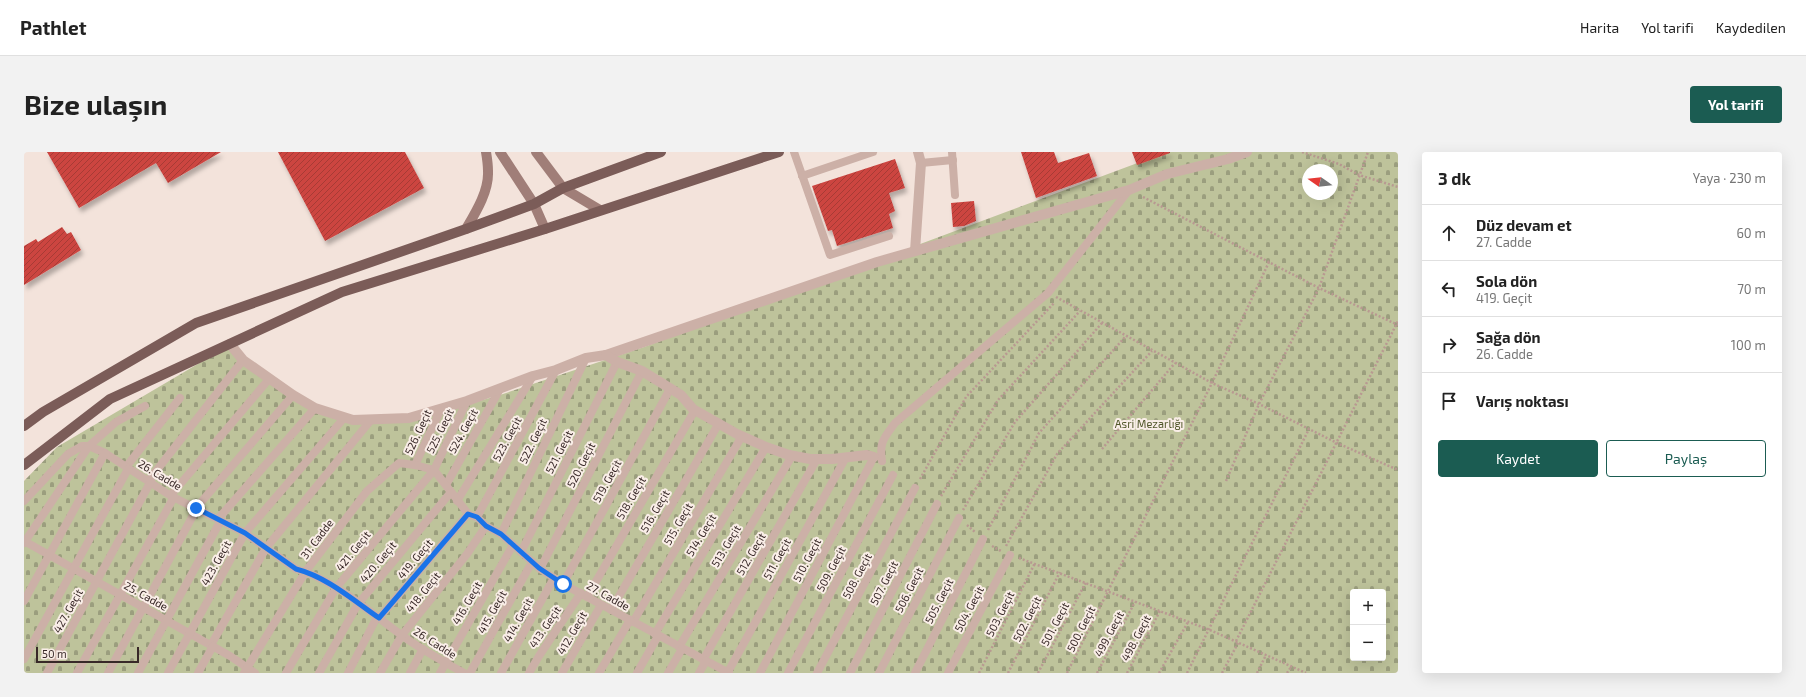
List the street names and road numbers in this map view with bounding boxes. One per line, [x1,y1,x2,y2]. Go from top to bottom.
street label: 525. Geçit [423,406,457,456]
street label: 524. Geçit [445,406,481,456]
street label: 526. Geçit [401,407,435,457]
street label: 523. Geçit [489,414,525,464]
street label: 522. Geçit [516,416,550,466]
street label: 521. Geçit [542,428,576,476]
street label: 520. Geçit [564,440,598,490]
street label: 26. Cadde [136,457,184,493]
street label: 519. Geçit [590,457,624,505]
street label: 518. Geçit [613,474,649,522]
street label: 516. Geçit [637,487,673,535]
street label: 515. Geçit [660,500,696,548]
street label: 514. Geçit [683,511,719,559]
street label: 31. Cadde [297,516,336,561]
street label: 513. Geçit [708,522,744,570]
street label: 421. Geçit [333,528,373,574]
street label: 512. Geçit [733,530,769,578]
street label: 419. Geçit [394,536,436,582]
street label: 511. Geçit [760,536,794,582]
street label: 510. Geçit [790,536,824,584]
street label: 423. Geçit [198,538,234,588]
street label: 420. Geçit [357,538,399,586]
street label: 509. Geçit [813,544,849,594]
street label: 508. Geçit [839,551,875,601]
street label: 507. Geçit [867,559,901,607]
street label: 506. Geçit [892,565,926,615]
street label: 418. Geçit [402,569,444,615]
street label: 505. Geçit [922,576,956,626]
street label: 25. Cadde [122,578,170,613]
street label: 27. Cadde [584,578,632,613]
street label: 416. Geçit [449,579,485,627]
street label: 504. Geçit [951,584,987,634]
street label: 427. Geçit [50,587,86,635]
street label: 415. Geçit [474,588,510,636]
street label: 503. Geçit [983,589,1017,639]
street label: 502. Geçit [1010,594,1044,644]
street label: 414. Geçit [500,596,536,644]
street label: 501. Geçit [1038,600,1072,648]
street label: 413. Geçit [526,603,564,651]
street label: 500. Geçit [1064,604,1098,654]
street label: 412. Geçit [554,609,590,657]
street label: 499. Geçit [1091,609,1127,659]
street label: 498. Geçit [1118,613,1154,663]
street label: 26. Cadde [411,624,459,661]

